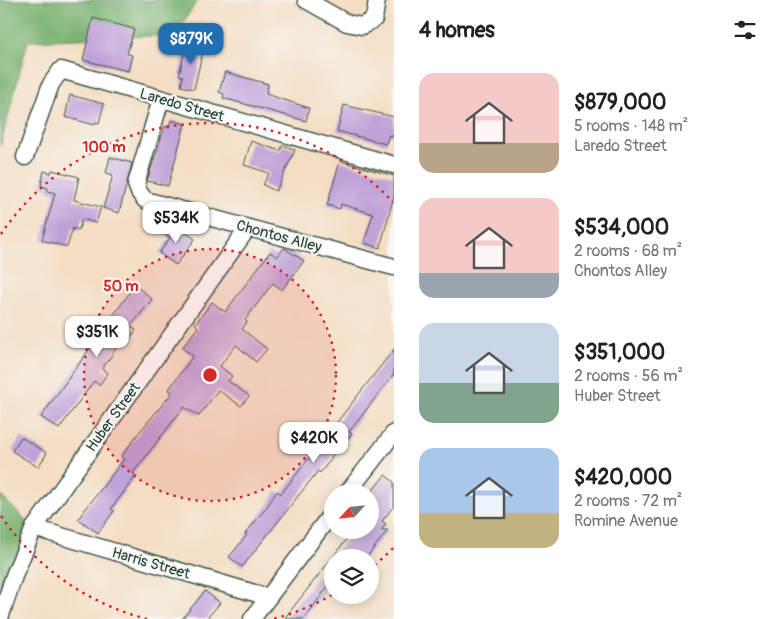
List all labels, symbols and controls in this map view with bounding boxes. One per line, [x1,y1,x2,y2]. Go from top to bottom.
icon: filters [731,16,759,44]
text: 4 homes [419,17,495,44]
pin: $879K [156,22,226,65]
text: $879K [169,29,213,49]
street label: Laredo Street [137,84,227,127]
text: $879,000 [574,89,666,116]
icon: home [459,93,519,153]
text: 5 rooms · 148 m² [574,116,688,136]
text: Laredo Street [574,136,667,156]
text: 100 m [83,138,125,157]
pin: $534K [141,202,211,244]
text: $534K [153,208,199,228]
text: $534,000 [574,214,669,241]
street label: Chontos Alley [234,216,324,257]
icon: home [459,218,519,278]
text: 2 rooms · 68 m² [574,241,682,261]
text: Chontos Alley [574,261,667,281]
text: 50 m [104,277,138,296]
pin: $351K [62,316,132,358]
text: $351K [76,322,118,342]
text: $351,000 [574,339,665,366]
icon: home [459,343,519,403]
centre of rings [201,366,219,384]
text: 2 rooms · 56 m² [574,366,683,386]
street label: Huber Street [82,378,145,456]
text: Huber Street [574,386,661,406]
pin: $420K [279,422,349,464]
text: $420K [290,428,338,448]
text: $420,000 [574,464,672,491]
icon: home [459,468,519,528]
north arrow [324,484,379,539]
map controls [324,484,379,604]
text: 2 rooms · 72 m² [574,491,682,511]
text: Romine Avenue [574,511,678,531]
street label: Harris Street [110,543,193,584]
button: layers [324,549,379,604]

